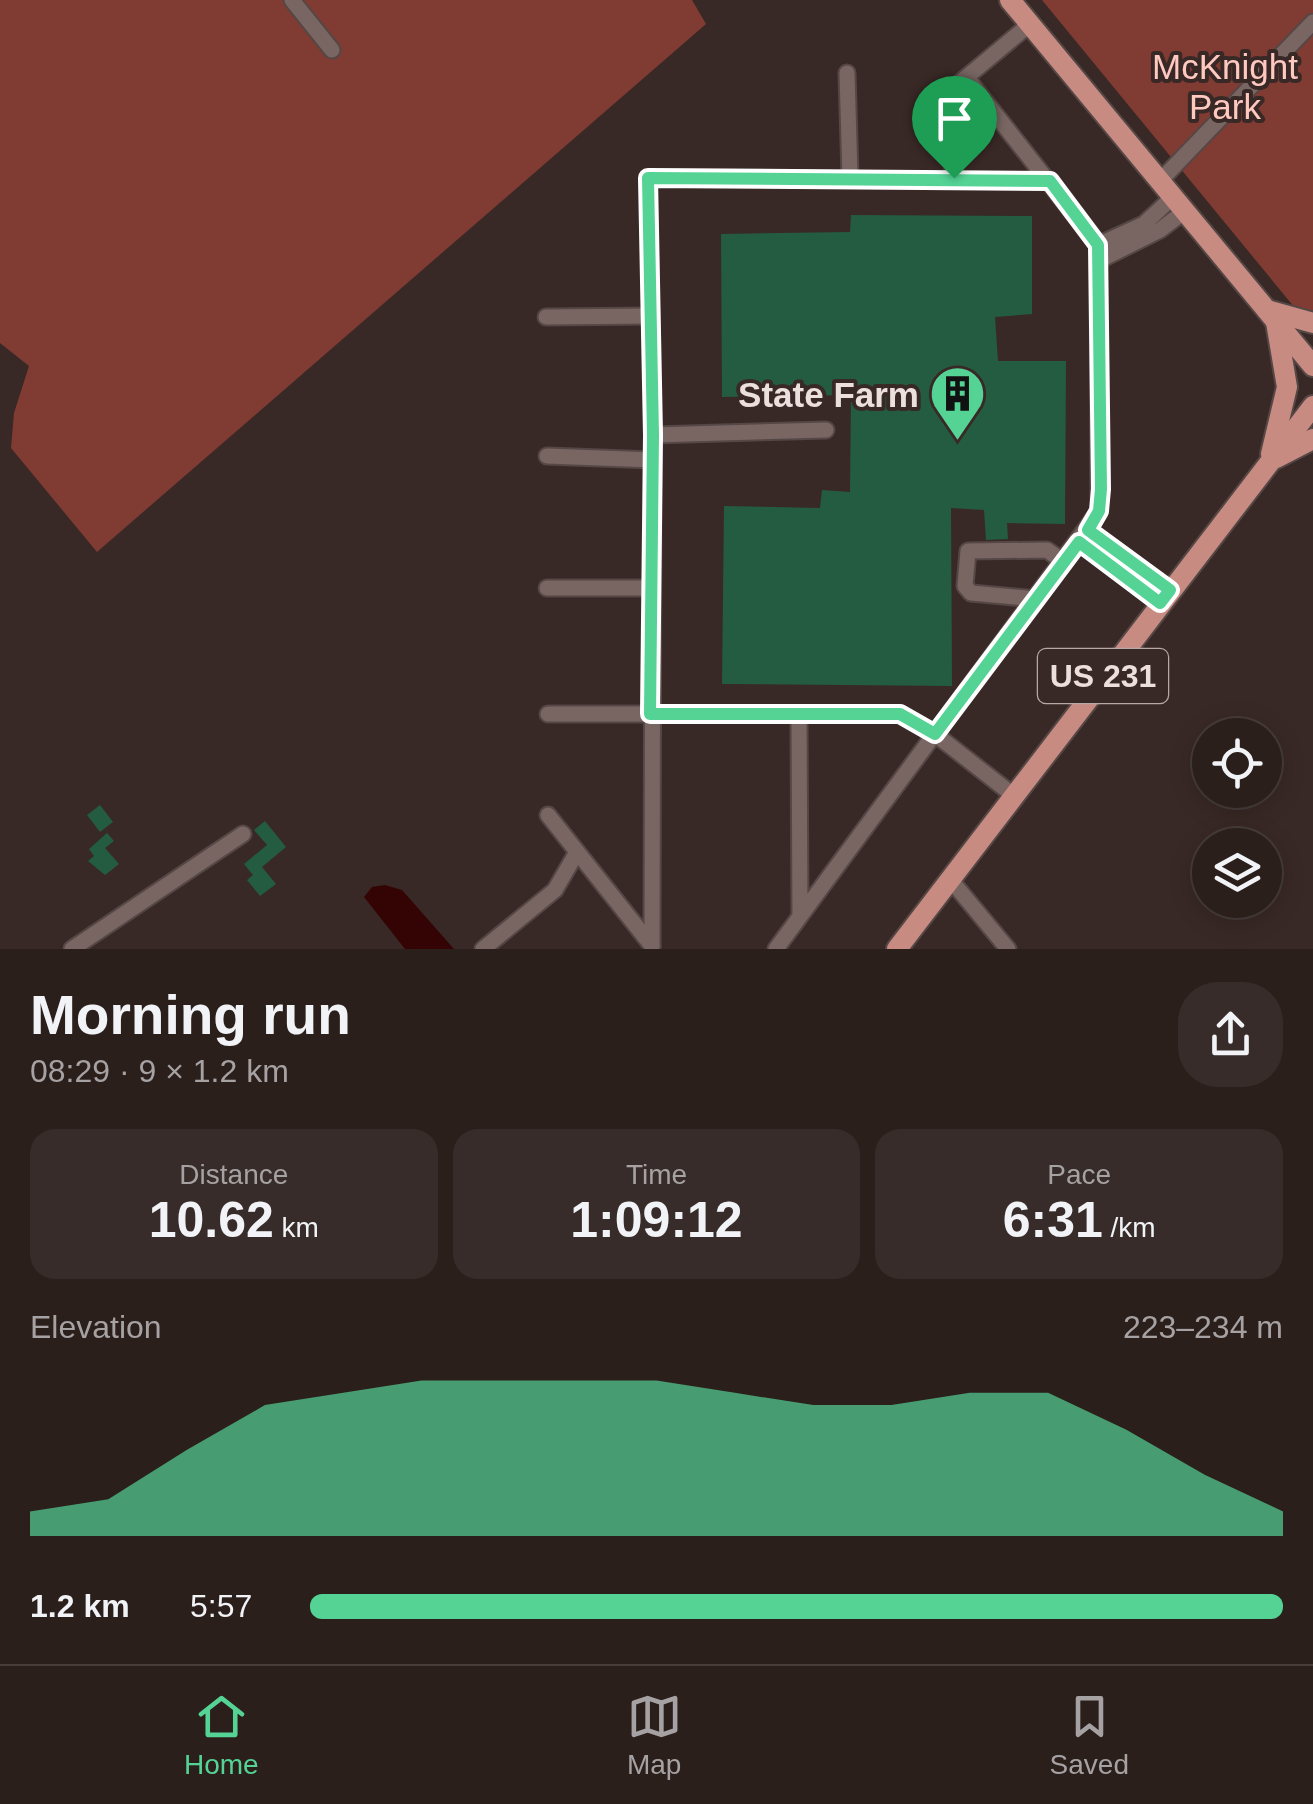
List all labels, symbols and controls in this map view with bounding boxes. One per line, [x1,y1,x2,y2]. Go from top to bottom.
park label: McKnight Park [1152,47,1298,126]
pin [912,76,997,179]
icon: arrive [927,91,982,146]
building icon: State Farm [928,364,988,443]
place label: State Farm [738,375,919,414]
road number: US 231 [1038,649,1168,703]
map controls [1192,718,1282,918]
button: locate [1192,718,1282,808]
button: layers [1192,828,1282,918]
button: share [1178,982,1283,1087]
text: Morning run [30,984,351,1046]
text: 08:29 · 9 × 1.2 km [30,1053,289,1089]
text: Distance [179,1159,288,1190]
text: Time [626,1159,687,1190]
text: Pace [1047,1159,1111,1190]
text: 10.62 [149,1192,274,1248]
text: 1:09:12 [570,1192,743,1248]
text: 6:31 [1003,1192,1103,1248]
text: km [274,1212,319,1243]
text: /km [1103,1212,1156,1243]
text: Elevation [30,1309,162,1345]
text: 223–234 m [1123,1309,1283,1345]
text: 1.2 km [30,1588,130,1624]
text: 5:57 [190,1588,252,1624]
tab: Home [184,1689,259,1781]
tab: Map [627,1689,682,1781]
tab: Saved [1050,1689,1129,1781]

